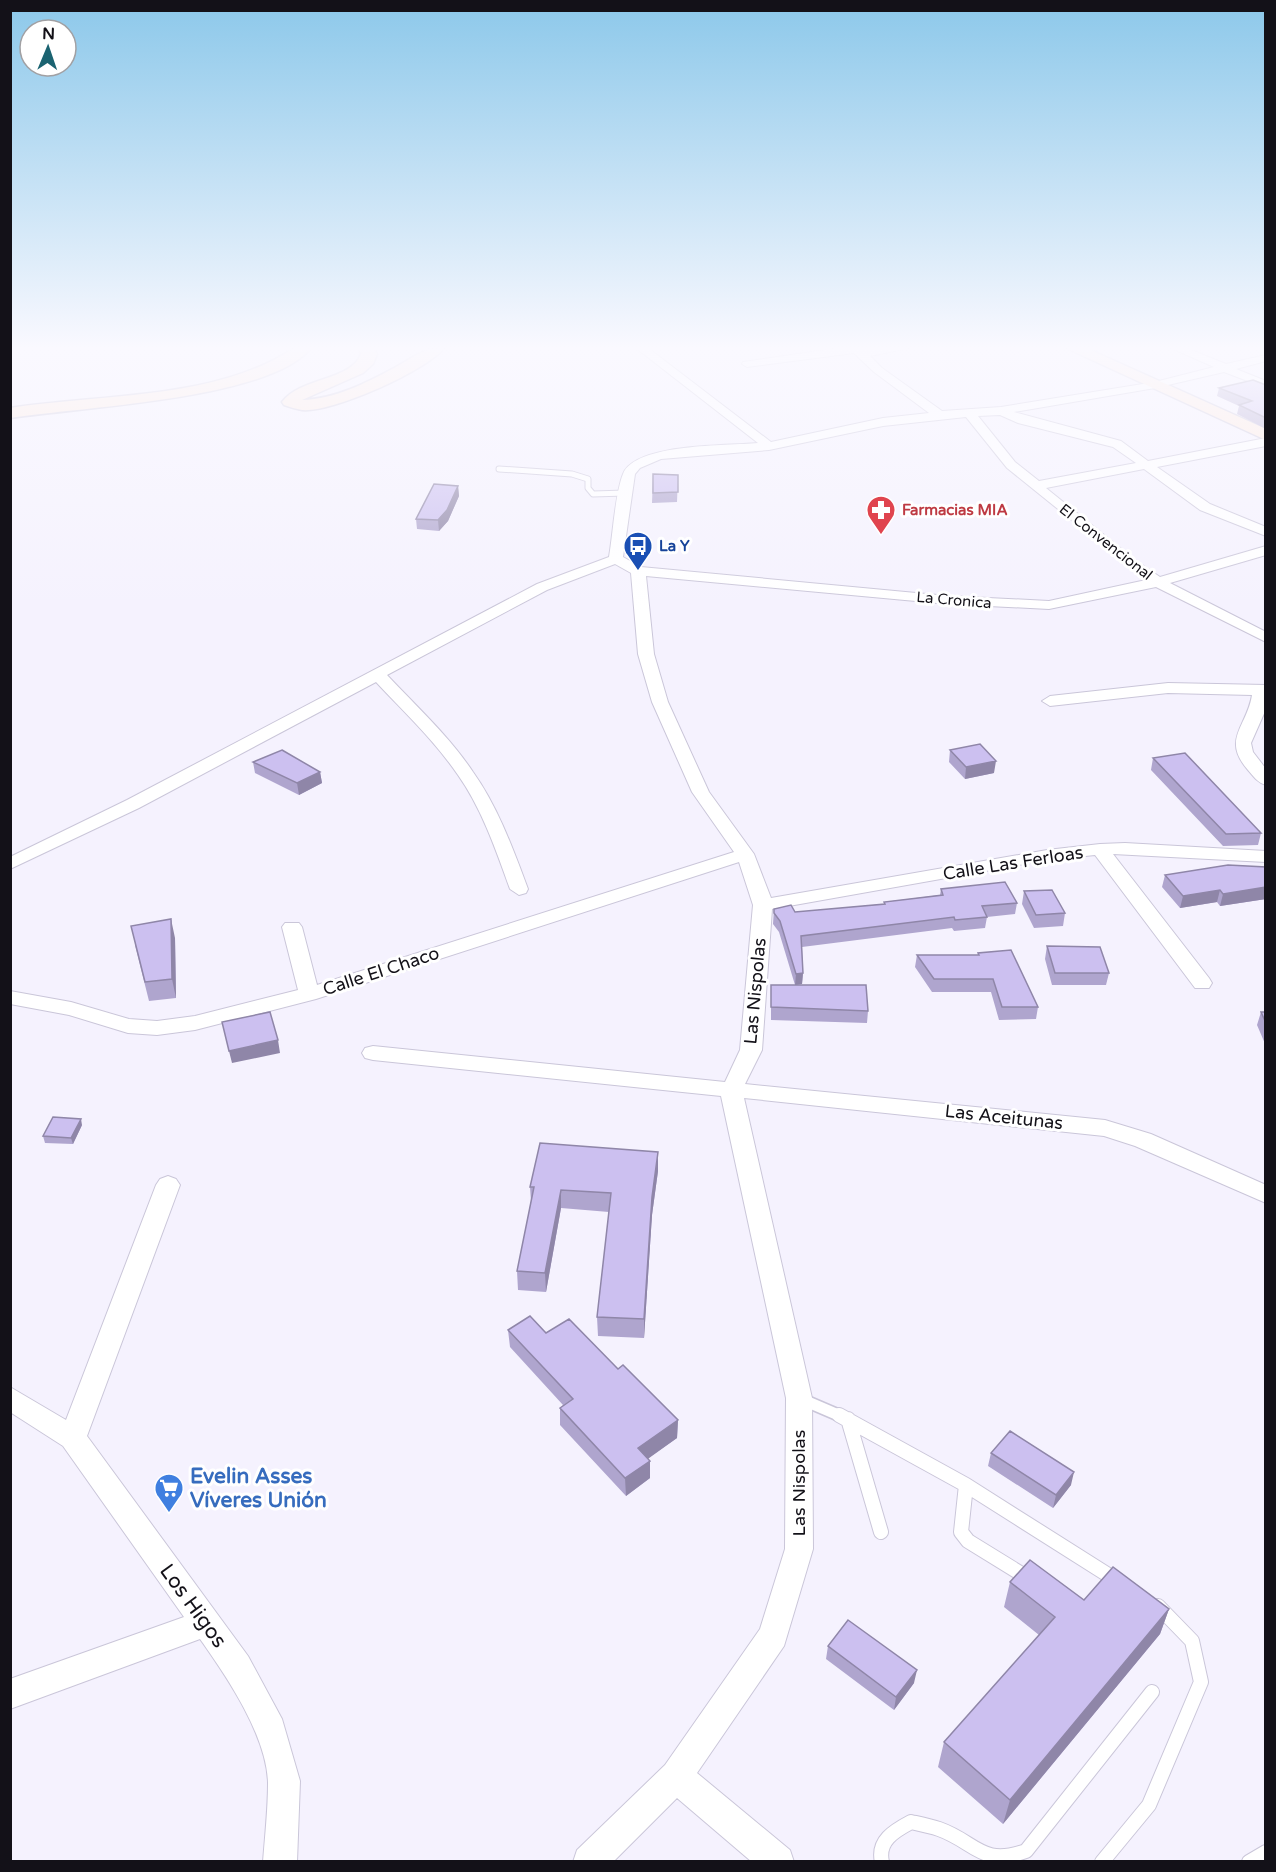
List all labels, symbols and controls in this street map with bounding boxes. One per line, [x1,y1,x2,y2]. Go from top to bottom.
north arrow [18,18,78,78]
text: N [42,24,55,44]
pharmacy icon: Farmacias MIA [865,494,897,536]
street label: El Convencional [1056,500,1156,584]
place label: Farmacias MIA [902,501,1008,519]
bus stop icon: La Y [622,530,654,572]
place label: La Y [659,537,690,555]
street label: La Cronica [916,588,992,612]
street label: Calle Las Ferloas [941,841,1085,885]
street label: Las Nispolas [739,937,771,1045]
street label: Calle El Chaco [320,942,442,1000]
street label: Las Aceitunas [944,1100,1064,1134]
street label: Las Nispolas [788,1430,810,1536]
place label: Evelin Asses Víveres Unión [190,1464,327,1513]
supermarket icon: Evelin Asses Víveres Unión [153,1472,185,1514]
street label: Los Higos [154,1559,232,1653]

